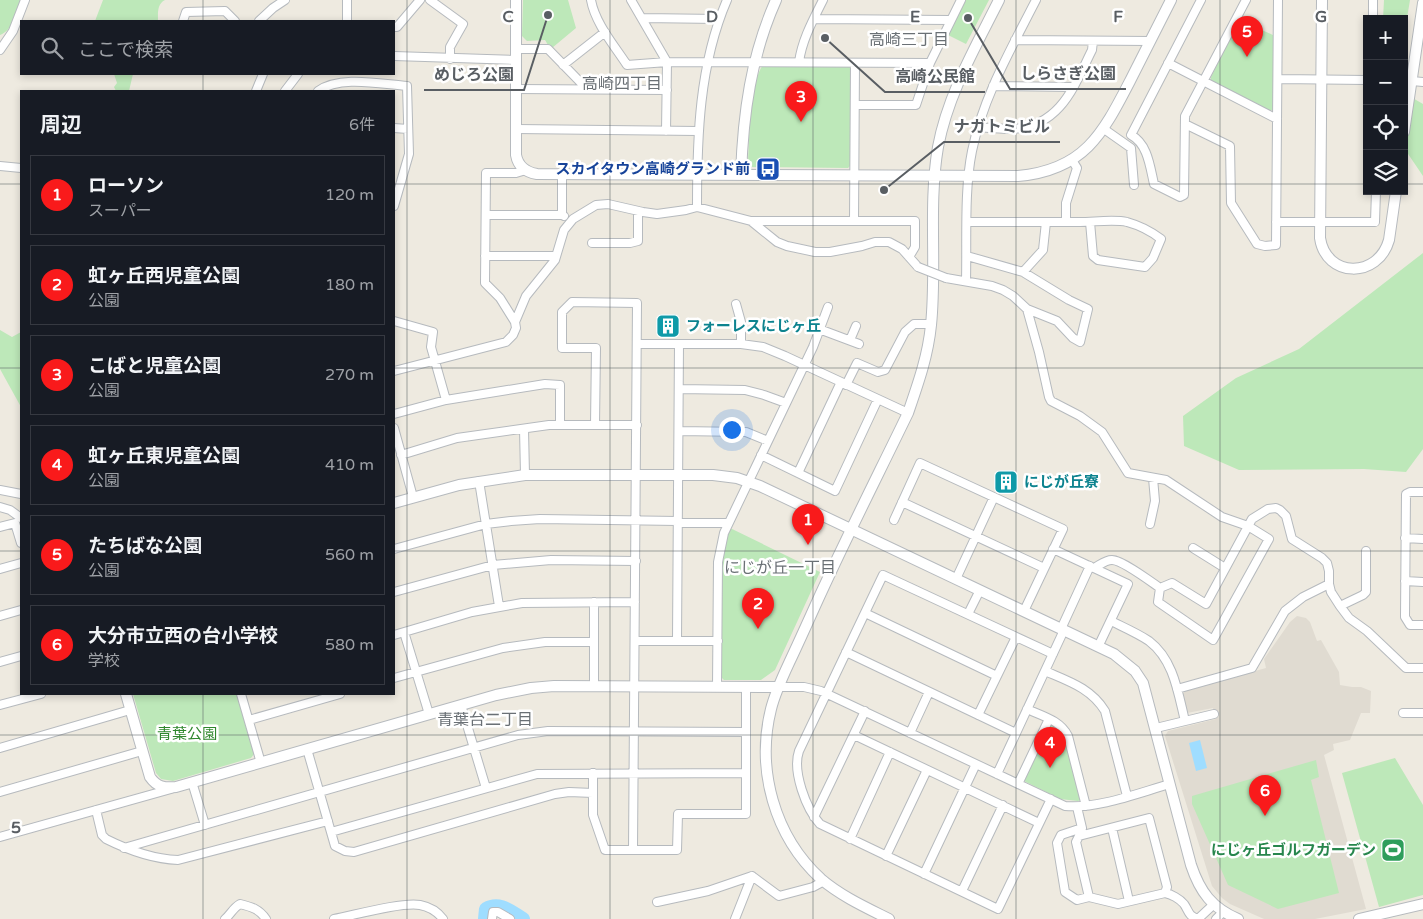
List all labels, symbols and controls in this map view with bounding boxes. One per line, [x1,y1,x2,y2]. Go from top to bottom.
text: C [502,7,514,27]
text: D [706,7,718,27]
text: E [910,7,920,27]
text: F [1113,7,1123,27]
text: G [1315,7,1327,27]
map controls [1363,15,1408,195]
button: + [1363,15,1408,60]
pin: 5 [1231,16,1263,57]
search box [20,20,395,75]
district label: 高崎三丁目 [869,30,949,50]
icon: search [38,34,66,62]
text: ここで検索 [78,39,173,61]
callout: しらさぎ公園 [1010,58,1126,89]
callout: めじろ公園 [424,59,524,90]
button: − [1363,60,1408,105]
callout: 高崎公民館 [885,61,985,92]
text: しらさぎ公園 [1020,64,1116,84]
text: めじろ公園 [434,65,514,85]
text: 高崎公民館 [895,67,975,87]
district label: 高崎四丁目 [582,74,662,94]
pin: 3 [785,81,817,122]
button: locate [1363,105,1408,150]
callout: ナガトミビル [944,111,1060,142]
text: 周辺 [40,113,82,138]
text: 6件 [349,115,375,135]
text: ナガトミビル [954,117,1050,137]
button: layers [1363,150,1408,195]
bus stop icon: スカイタウン高崎グランド前 [755,156,781,182]
place label: スカイタウン高崎グランド前 [556,160,750,178]
text: ローソン [88,175,164,197]
text: 1 [52,185,62,205]
text: 120 m [325,185,374,205]
text: スーパー [88,201,152,221]
text: 虹ヶ丘西児童公園 [88,265,240,287]
text: 2 [52,275,62,295]
text: 180 m [325,275,374,295]
text: 公園 [88,291,120,311]
building icon: フォーレスにじヶ丘 [655,313,681,339]
place label: フォーレスにじヶ丘 [686,317,821,335]
text: こばと児童公園 [88,355,221,377]
text: 3 [52,365,62,385]
text: 270 m [325,365,374,385]
text: 公園 [88,381,120,401]
your location [719,417,745,443]
text: 虹ヶ丘東児童公園 [88,445,240,467]
text: 4 [52,455,62,475]
text: 410 m [325,455,374,475]
building icon: にじが丘寮 [993,469,1019,495]
text: 公園 [88,471,120,491]
place label: にじが丘寮 [1024,473,1099,491]
pin: 1 [792,504,824,545]
text: たちばな公園 [88,535,202,557]
text: 5 [52,545,62,565]
text: 560 m [325,545,374,565]
district label: にじが丘一丁目 [724,558,836,578]
text: 公園 [88,561,120,581]
pin: 2 [742,588,774,629]
text: 大分市立西の台小学校 [88,625,278,647]
text: 6 [52,635,62,655]
text: 580 m [325,635,374,655]
text: 学校 [88,651,120,671]
district label: 青葉台二丁目 [437,710,533,730]
park label: 青葉公園 [157,725,217,743]
pin: 4 [1034,727,1066,768]
pin: 6 [1249,775,1281,816]
text: 5 [11,818,21,838]
sports icon: にじヶ丘ゴルフガーデン [1380,837,1406,863]
place label: にじヶ丘ゴルフガーデン [1211,841,1376,859]

